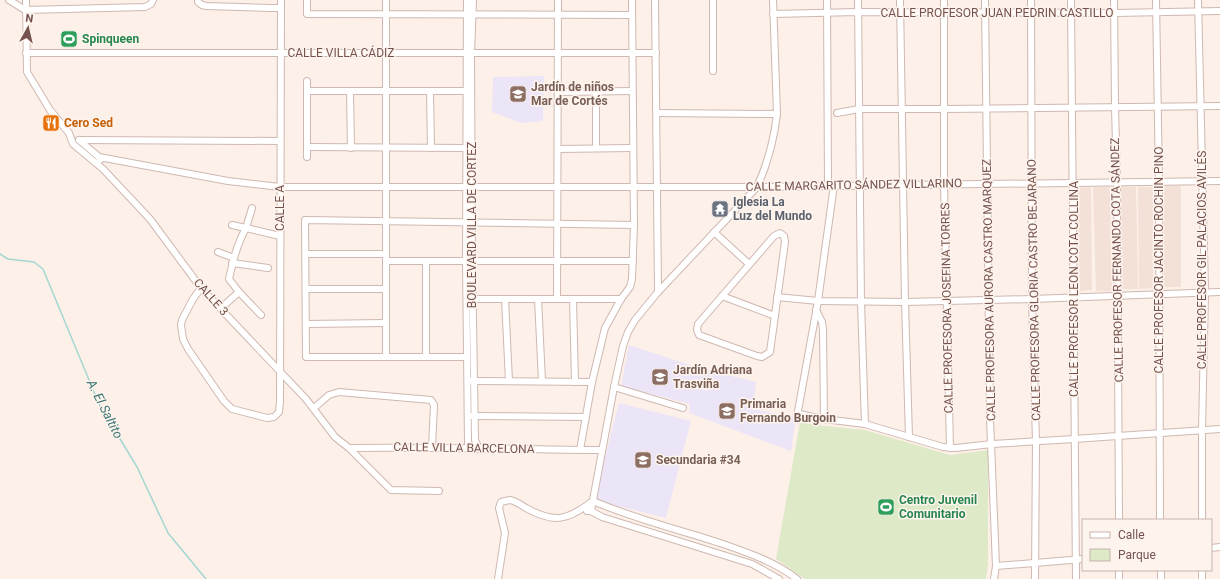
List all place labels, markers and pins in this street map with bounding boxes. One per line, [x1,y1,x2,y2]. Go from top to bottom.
sports icon: Spinqueen [59,29,79,49]
place label: Spinqueen [82,32,139,46]
place label: Jardín de niños Mar de Cortés [531,80,614,108]
school or university icon: Jardín de niños Mar de Cortés [508,84,528,104]
restaurant icon: Cero Sed [41,113,61,133]
place label: Cero Sed [64,116,113,130]
place label: Iglesia La Luz del Mundo [733,195,812,223]
temple icon: Iglesia La Luz del Mundo [710,199,730,219]
place label: Jardín Adriana Trasviña [673,363,753,391]
school or university icon: Jardín Adriana Trasviña [650,367,670,387]
place label: Primaria Fernando Burgoin [740,397,836,425]
school or university icon: Primaria Fernando Burgoin [717,401,737,421]
school or university icon: Secundaria #34 [633,450,653,470]
place label: Secundaria #34 [656,453,741,467]
place label: Centro Juvenil Comunitario [899,493,977,521]
sports icon: Centro Juvenil Comunitario [876,497,896,517]

